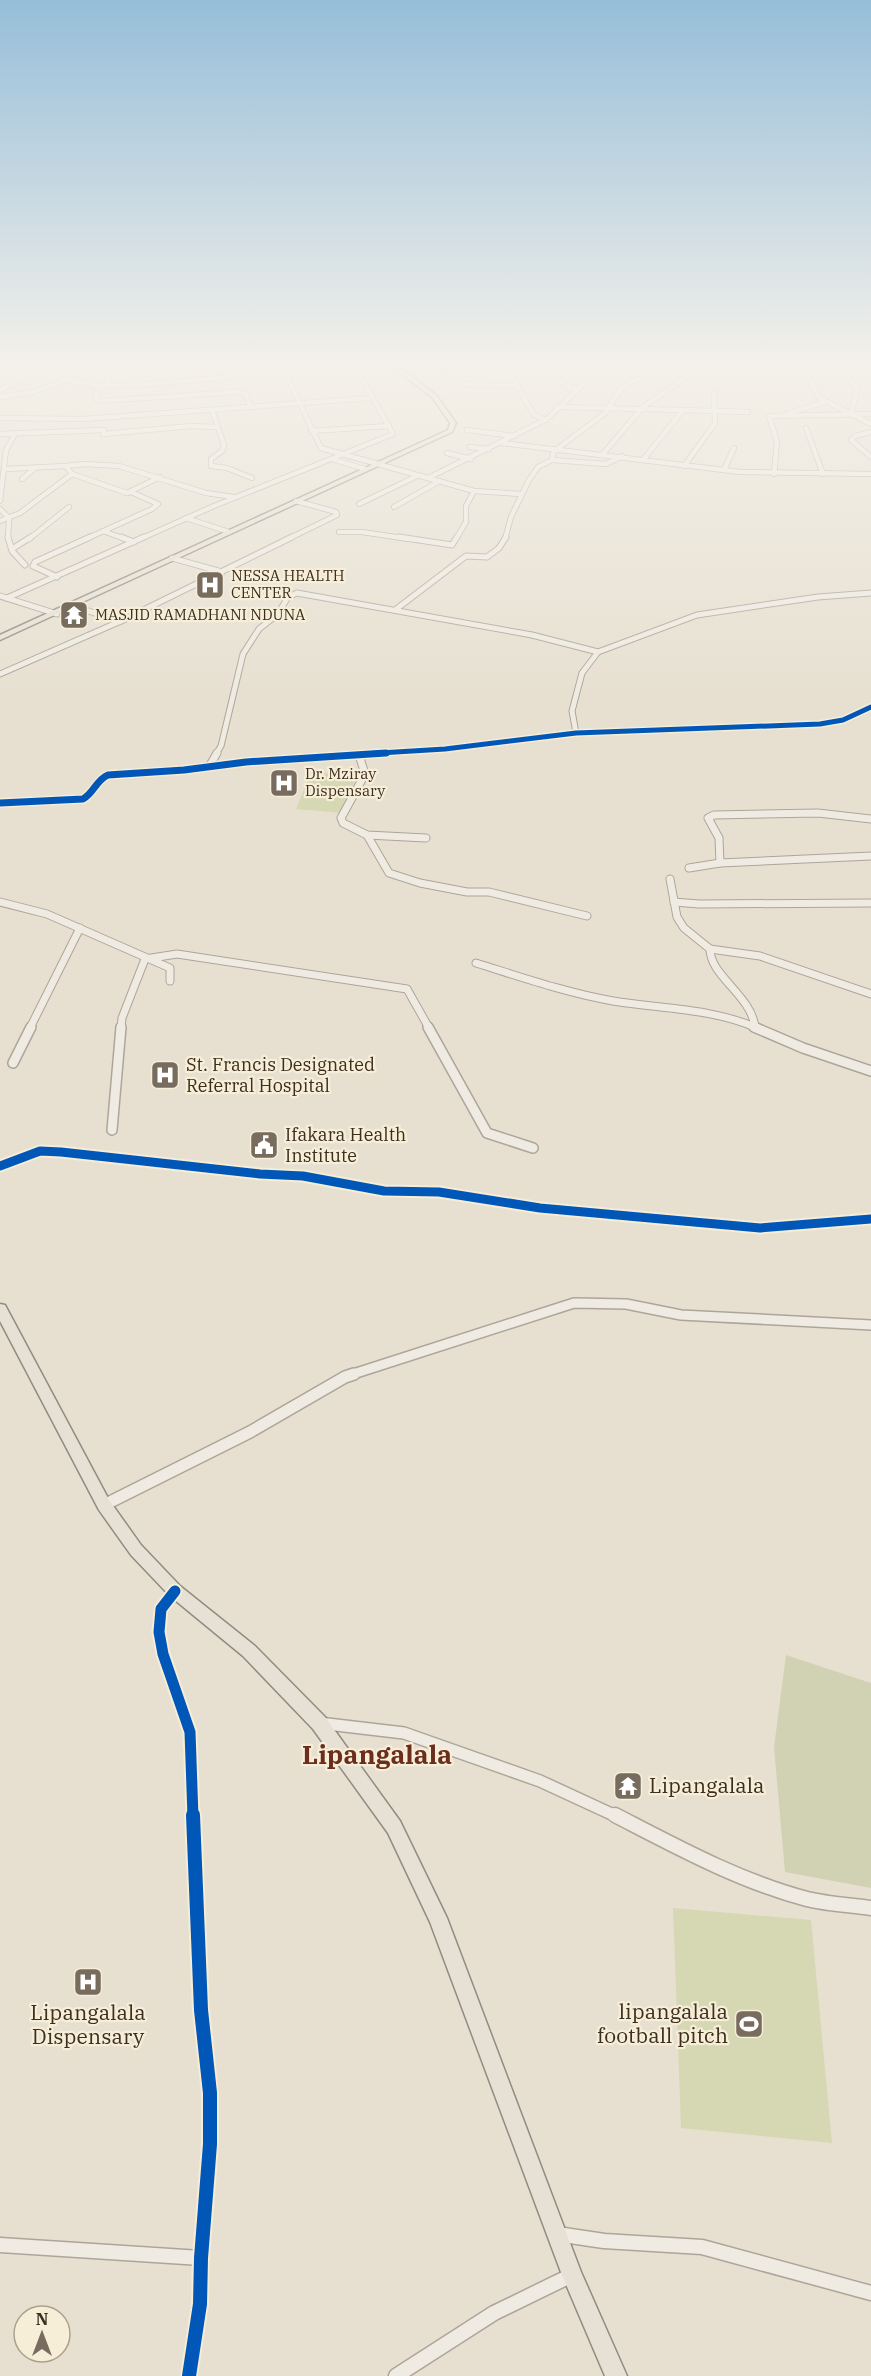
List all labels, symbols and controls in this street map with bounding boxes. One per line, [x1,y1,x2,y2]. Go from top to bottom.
place label: NESSA HEALTH CENTER [231,566,345,602]
hospital icon: NESSA HEALTH CENTER [194,569,226,601]
temple icon: MASJID RAMADHANI NDUNA [58,599,90,631]
place label: MASJID RAMADHANI NDUNA [95,605,306,624]
place label: Dr. Mziray Dispensary [305,764,385,800]
hospital icon: Dr. Mziray Dispensary [268,767,300,799]
place label: St. Francis Designated Referral Hospital [186,1053,375,1097]
hospital icon: St. Francis Designated Referral Hospital [149,1059,181,1091]
place label: Ifakara Health Institute [285,1123,406,1167]
public building icon: Ifakara Health Institute [248,1129,280,1161]
district label: Lipangalala [302,1737,452,1771]
temple icon: Lipangalala [612,1770,644,1802]
place label: Lipangalala [649,1771,764,1799]
hospital icon: Lipangalala Dispensary [72,1966,104,1998]
place label: lipangalala football pitch [597,1997,728,2049]
place label: Lipangalala Dispensary [30,1998,146,2050]
sports icon: lipangalala football pitch [733,2008,765,2040]
north arrow [12,2304,72,2364]
text: N [36,2309,48,2329]

